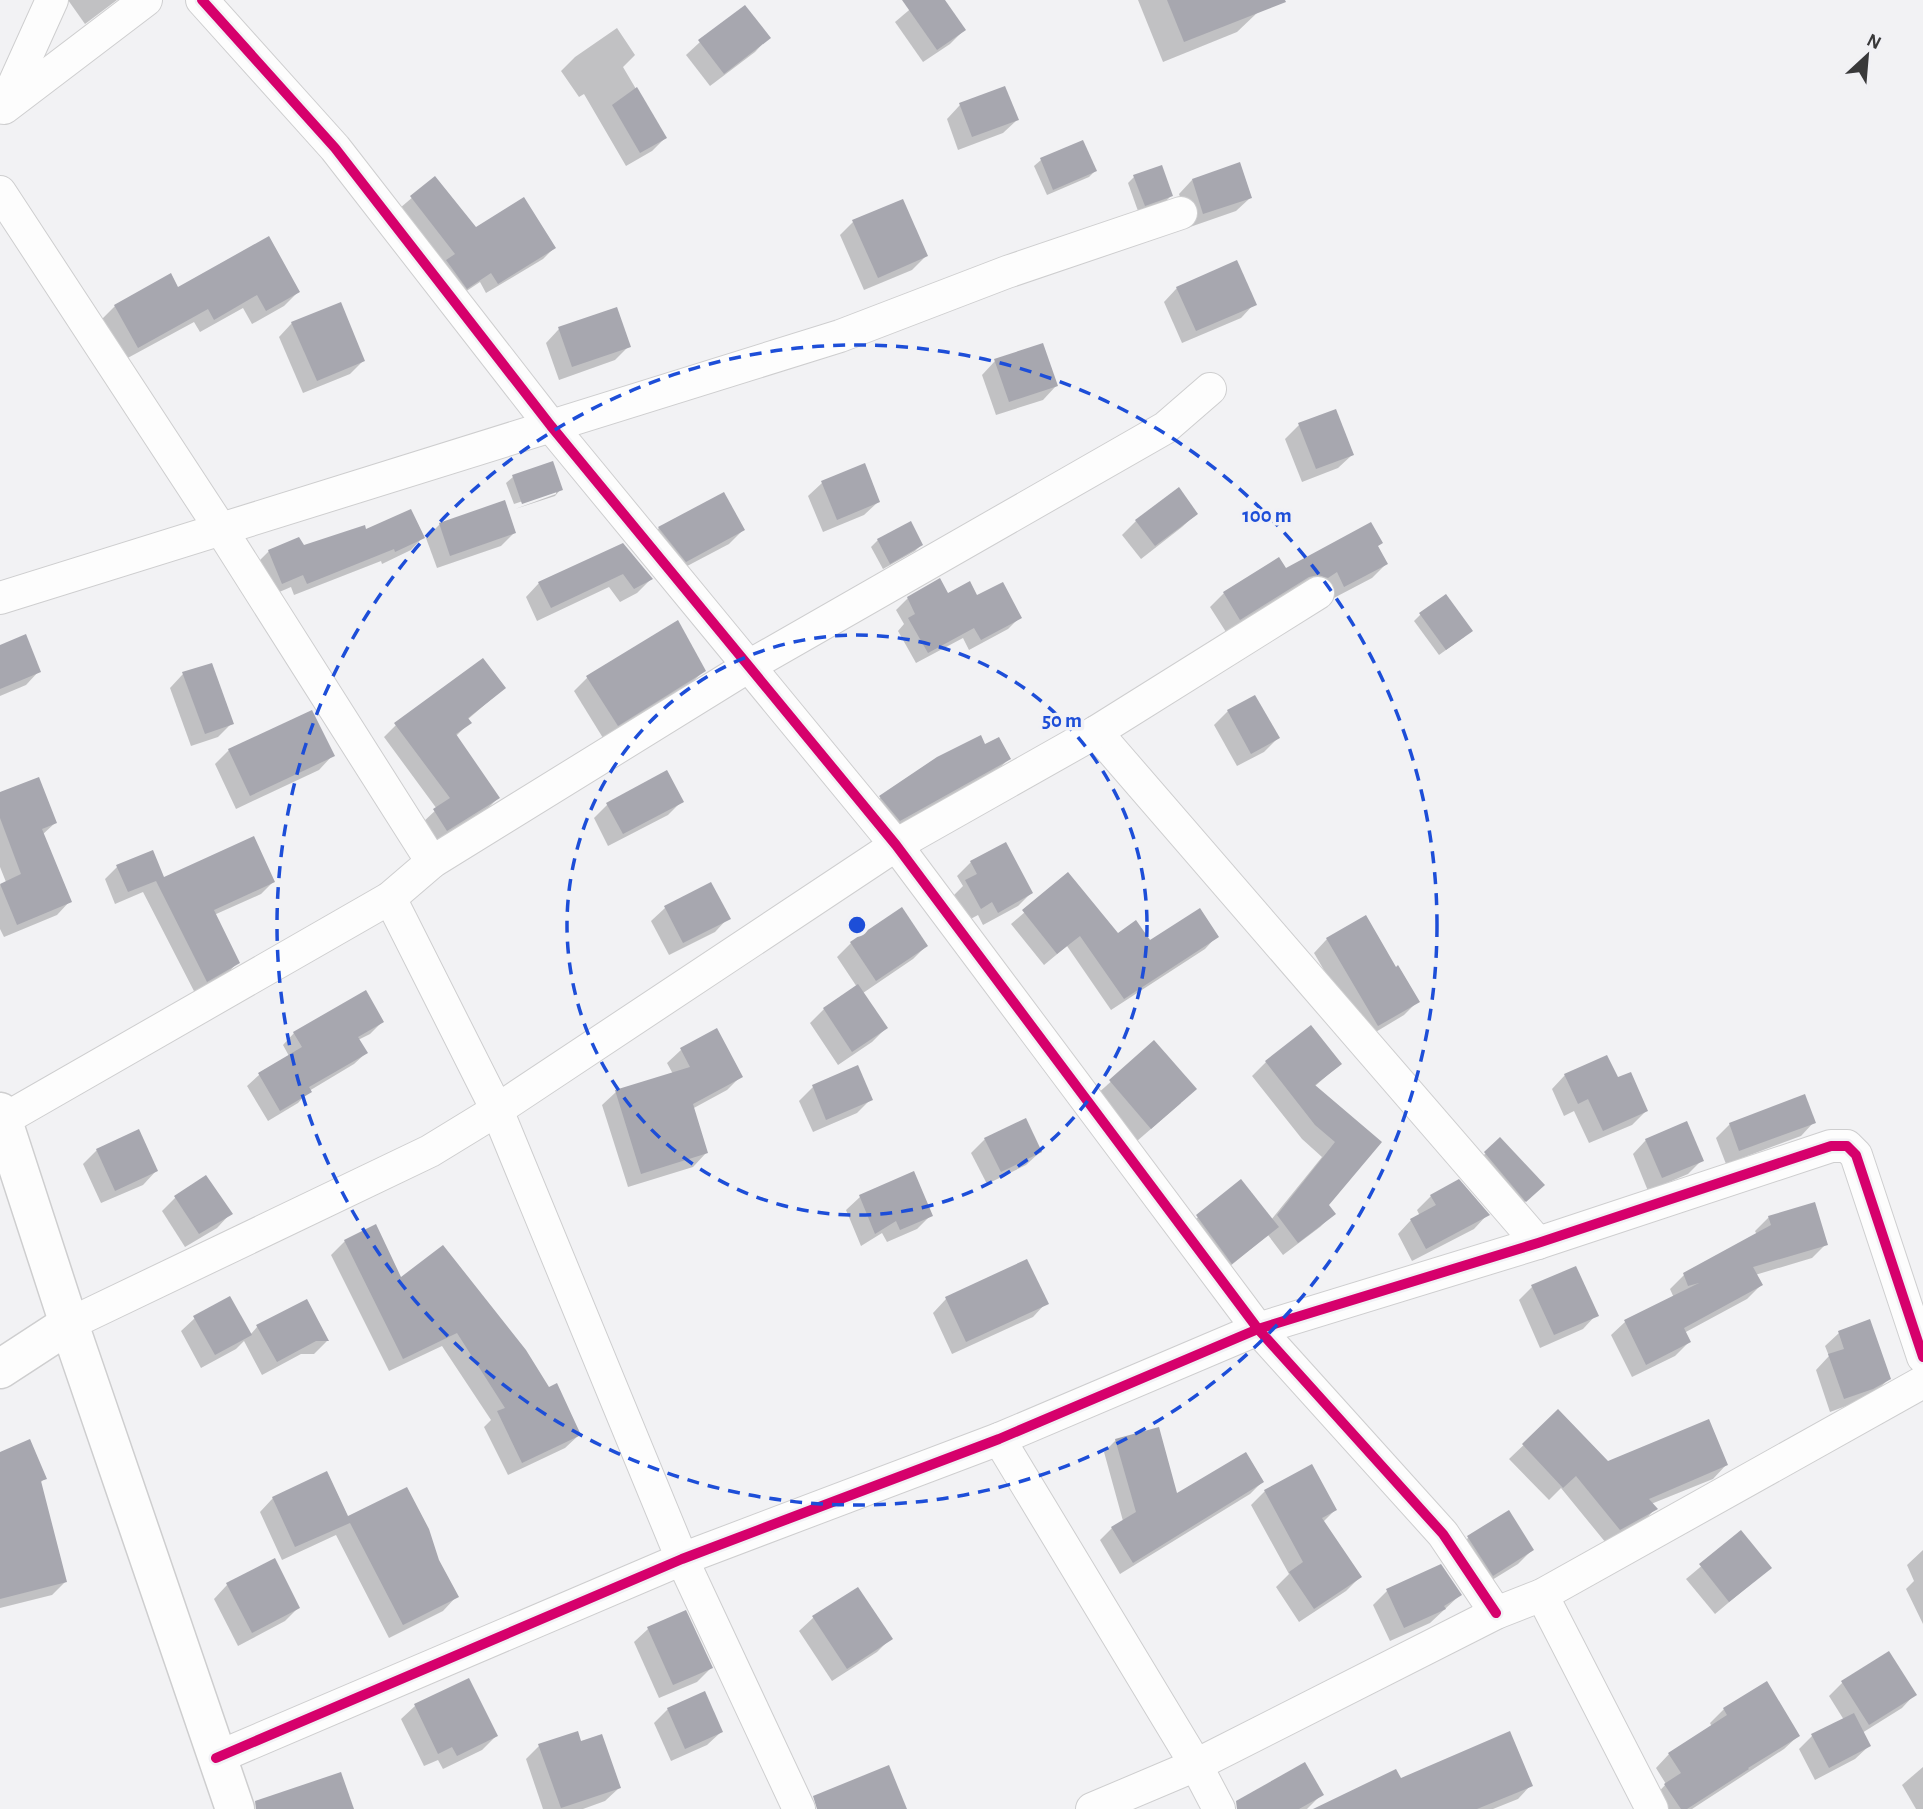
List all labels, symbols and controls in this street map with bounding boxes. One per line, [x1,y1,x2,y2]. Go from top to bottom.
north arrow [1832,21,1902,91]
text: N [1864,31,1884,54]
text: 100 m [1242,505,1292,526]
text: 50 m [1042,710,1082,731]
centre of rings [845,913,869,937]

